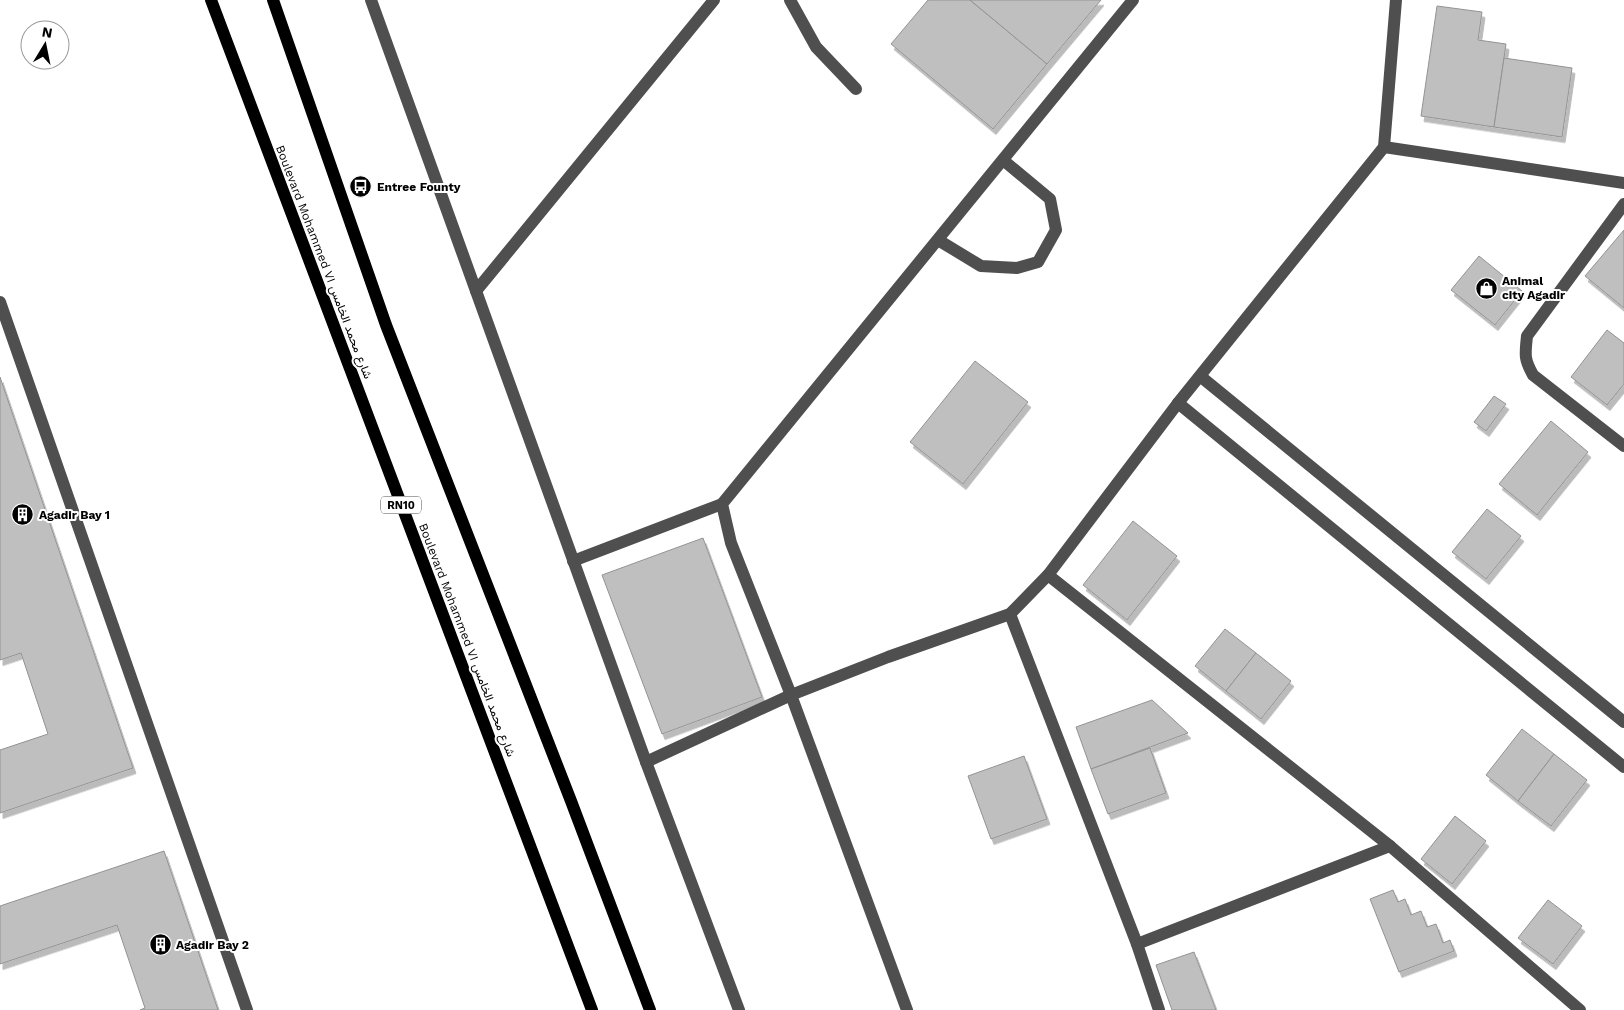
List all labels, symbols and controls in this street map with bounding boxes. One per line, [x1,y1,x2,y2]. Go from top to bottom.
north arrow [20,20,70,70]
text: N [41,23,54,41]
street label: Boulevard Mohammed VI شارع محمد الخامس [271,143,375,381]
bus stop icon: Entree Founty [349,175,373,199]
place label: Entree Founty [377,180,461,194]
place label: Animal city Agadir [1502,274,1566,302]
shop icon: Animal city Agadir [1474,276,1498,300]
road number: RN10 [381,496,421,514]
building icon: Agadir Bay 1 [11,503,35,527]
place label: Agadir Bay 1 [39,508,110,522]
street label: Boulevard Mohammed VI شارع محمد الخامس [414,521,518,759]
building icon: Agadir Bay 2 [148,933,172,957]
place label: Agadir Bay 2 [176,938,249,952]

